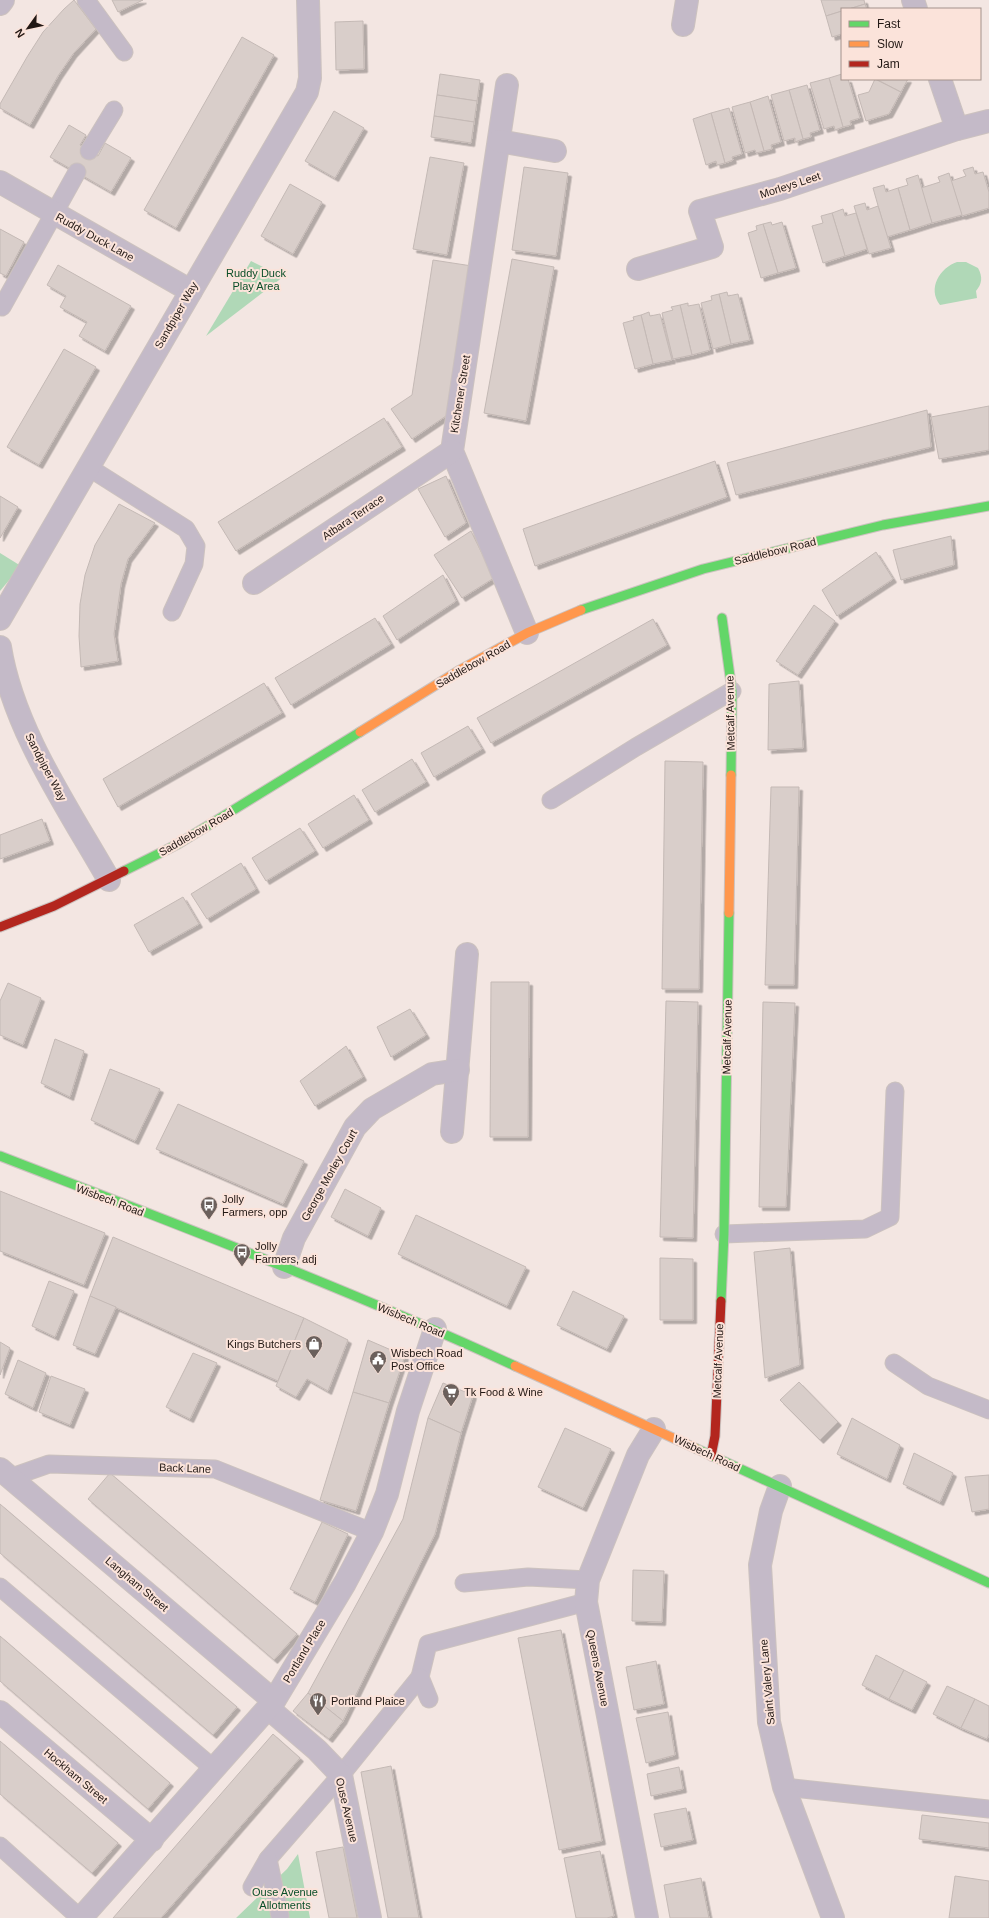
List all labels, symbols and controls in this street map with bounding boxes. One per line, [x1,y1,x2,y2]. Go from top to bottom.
north arrow [8,8,48,48]
legend [841,8,981,80]
text: Fast [877,17,901,31]
text: N [12,27,27,40]
text: Slow [877,37,903,51]
text: Jam [877,57,900,71]
street label: Morleys Leet [758,170,822,200]
street label: Ruddy Duck Lane [54,211,136,263]
park label: Ruddy Duck Play Area [226,267,286,292]
street label: Sandpiper Way [152,279,200,350]
street label: Kitchener Street [448,354,472,434]
street label: Atbara Terrace [320,492,386,542]
street label: Saddlebow Road [733,535,817,567]
street label: Saddlebow Road [434,638,512,690]
street label: Metcalf Avenue [723,675,737,751]
street label: Sandpiper Way [23,731,69,803]
street label: Saddlebow Road [157,806,235,858]
street label: Metcalf Avenue [720,999,734,1075]
street label: George Morley Court [299,1127,359,1223]
street label: Wisbech Road [74,1182,146,1218]
place label: Jolly Farmers, opp [222,1193,287,1218]
bus stop icon: Jolly Farmers, opp [199,1195,219,1220]
place label: Jolly Farmers, adj [255,1240,317,1265]
bus stop icon: Jolly Farmers, adj [232,1242,252,1267]
street label: Wisbech Road [376,1300,446,1340]
street label: Metcalf Avenue [711,1323,725,1399]
shop icon: Kings Butchers [304,1334,324,1359]
place label: Kings Butchers [227,1338,301,1350]
place label: Wisbech Road Post Office [391,1347,463,1372]
public building icon: Wisbech Road Post Office [368,1349,388,1374]
supermarket icon: Tk Food & Wine [441,1382,461,1407]
place label: Tk Food & Wine [464,1386,543,1398]
street label: Wisbech Road [672,1432,742,1474]
street label: Back Lane [159,1461,211,1475]
street label: Langham Street [103,1554,171,1614]
street label: Portland Place [280,1617,328,1685]
street label: Queens Avenue [585,1629,611,1707]
street label: Saint Valery Lane [757,1639,777,1725]
restaurant icon: Portland Plaice [308,1691,328,1716]
place label: Portland Plaice [331,1695,405,1707]
street label: Hockham Street [42,1746,110,1806]
street label: Ouse Avenue [334,1777,360,1843]
park label: Ouse Avenue Allotments [252,1886,318,1911]

